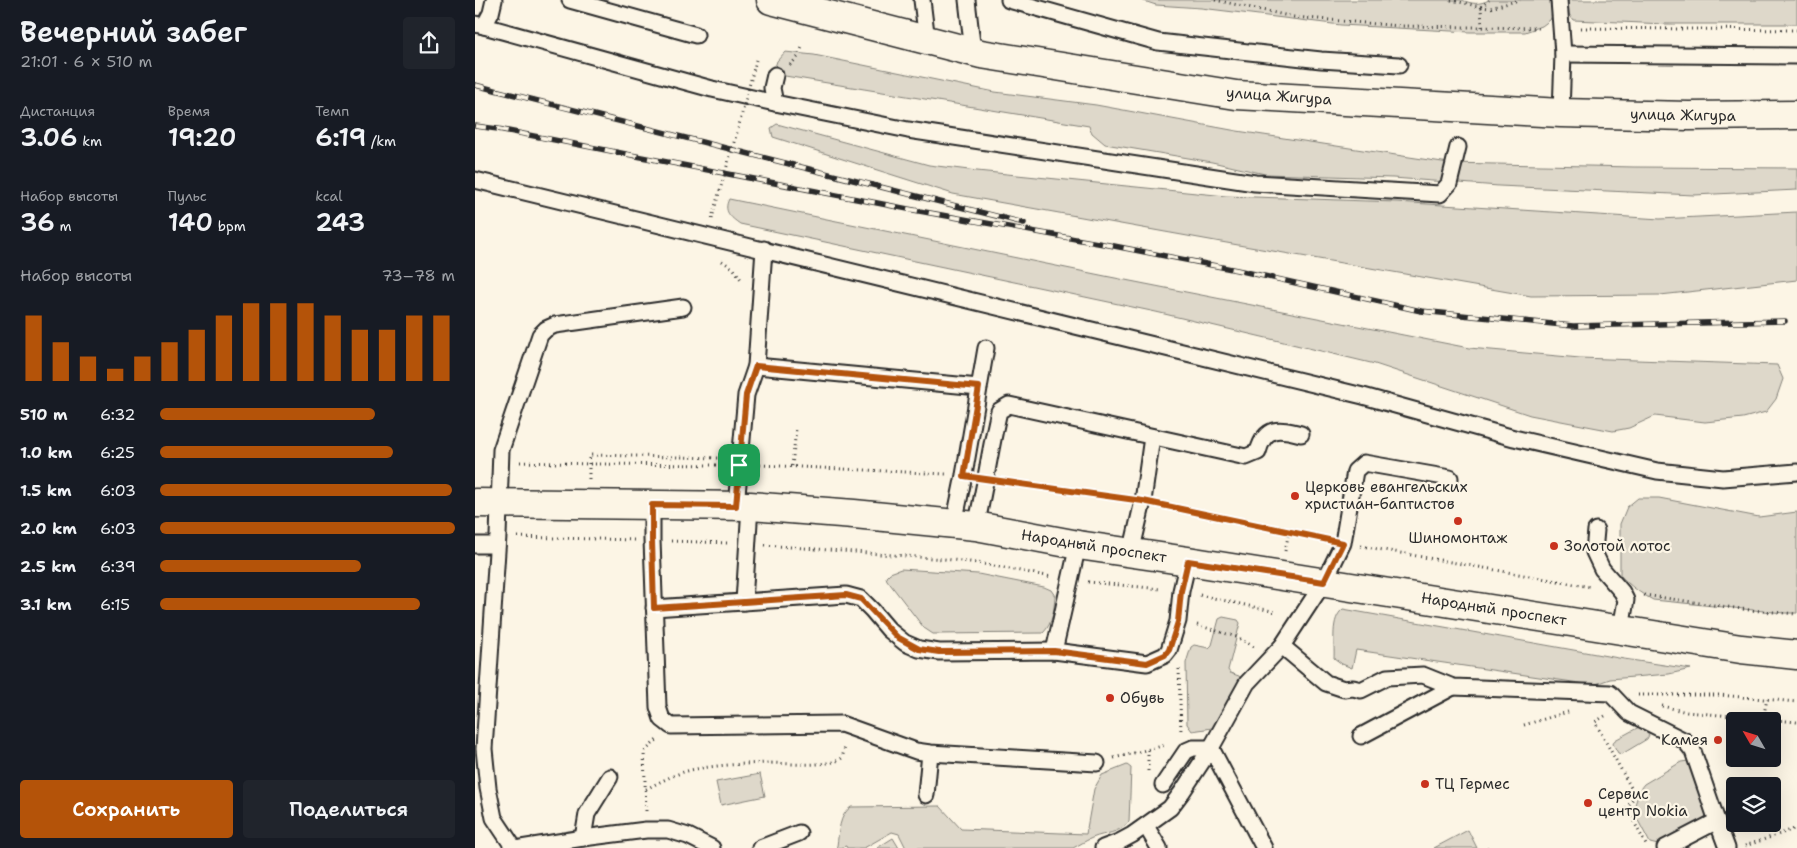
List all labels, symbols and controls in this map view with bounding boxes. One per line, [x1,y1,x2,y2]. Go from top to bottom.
text: Вечерний забег [20,13,247,51]
button: share [403,17,455,69]
text: 21:01 · 6 × 510 m [20,51,152,72]
street label: улица Жигура [1225,82,1333,110]
text: Дистанция [20,102,95,120]
text: Время [168,102,210,120]
text: Темп [315,102,349,120]
street label: улица Жигура [1630,104,1737,126]
text: 3.06 [20,120,77,154]
text: 19:20 [168,120,236,154]
text: 6:19 [315,120,366,154]
text: km [77,132,102,150]
text: /km [366,132,396,150]
text: Набор высоты [20,187,118,205]
text: Пульс [168,187,207,205]
text: kcal [315,187,343,205]
text: 36 [20,205,55,239]
text: 140 [168,205,213,239]
text: 243 [315,205,365,239]
text: m [55,217,72,235]
text: bpm [213,217,246,235]
text: Набор высоты [20,265,132,286]
text: 73–78 m [382,265,455,286]
text: 510 m [20,404,67,425]
text: 6:32 [100,404,136,425]
text: 1.0 km [20,442,72,463]
text: 6:25 [100,442,135,463]
pin [718,444,760,486]
icon: arrive [725,451,753,479]
place label: Церковь евангельских христиан-баптистов [1305,477,1468,514]
text: 1.5 km [20,480,72,501]
text: 6:03 [100,480,136,501]
marker: Церковь евангельских христиан-баптистов [1289,490,1301,502]
marker: Шиномонтаж [1452,515,1464,527]
text: 2.0 km [20,518,77,539]
text: 6:03 [100,518,136,539]
street label: Народный проспект [1020,525,1169,567]
place label: Шиномонтаж [1408,528,1508,548]
place label: Золотой лотос [1564,536,1671,556]
marker: Золотой лотос [1548,540,1560,552]
text: 2.5 km [20,556,76,577]
text: 6:39 [100,556,136,577]
street label: Народный проспект [1420,588,1569,630]
text: 3.1 km [20,594,71,615]
text: 6:15 [100,594,130,615]
place label: Обувь [1120,688,1165,708]
marker: Обувь [1104,692,1116,704]
north arrow [1726,712,1781,768]
map controls [1726,712,1781,832]
place label: Камея [1661,730,1708,750]
marker: Камея [1712,734,1724,746]
place label: ТЦ Гермес [1435,774,1510,794]
button: layers [1726,777,1781,832]
marker: ТЦ Гермес [1419,778,1431,790]
button: Сохранить [20,780,233,838]
button: Поделиться [243,780,455,838]
place label: Сервис центр Nokia [1598,784,1688,821]
marker: Сервис центр Nokia [1582,797,1594,809]

